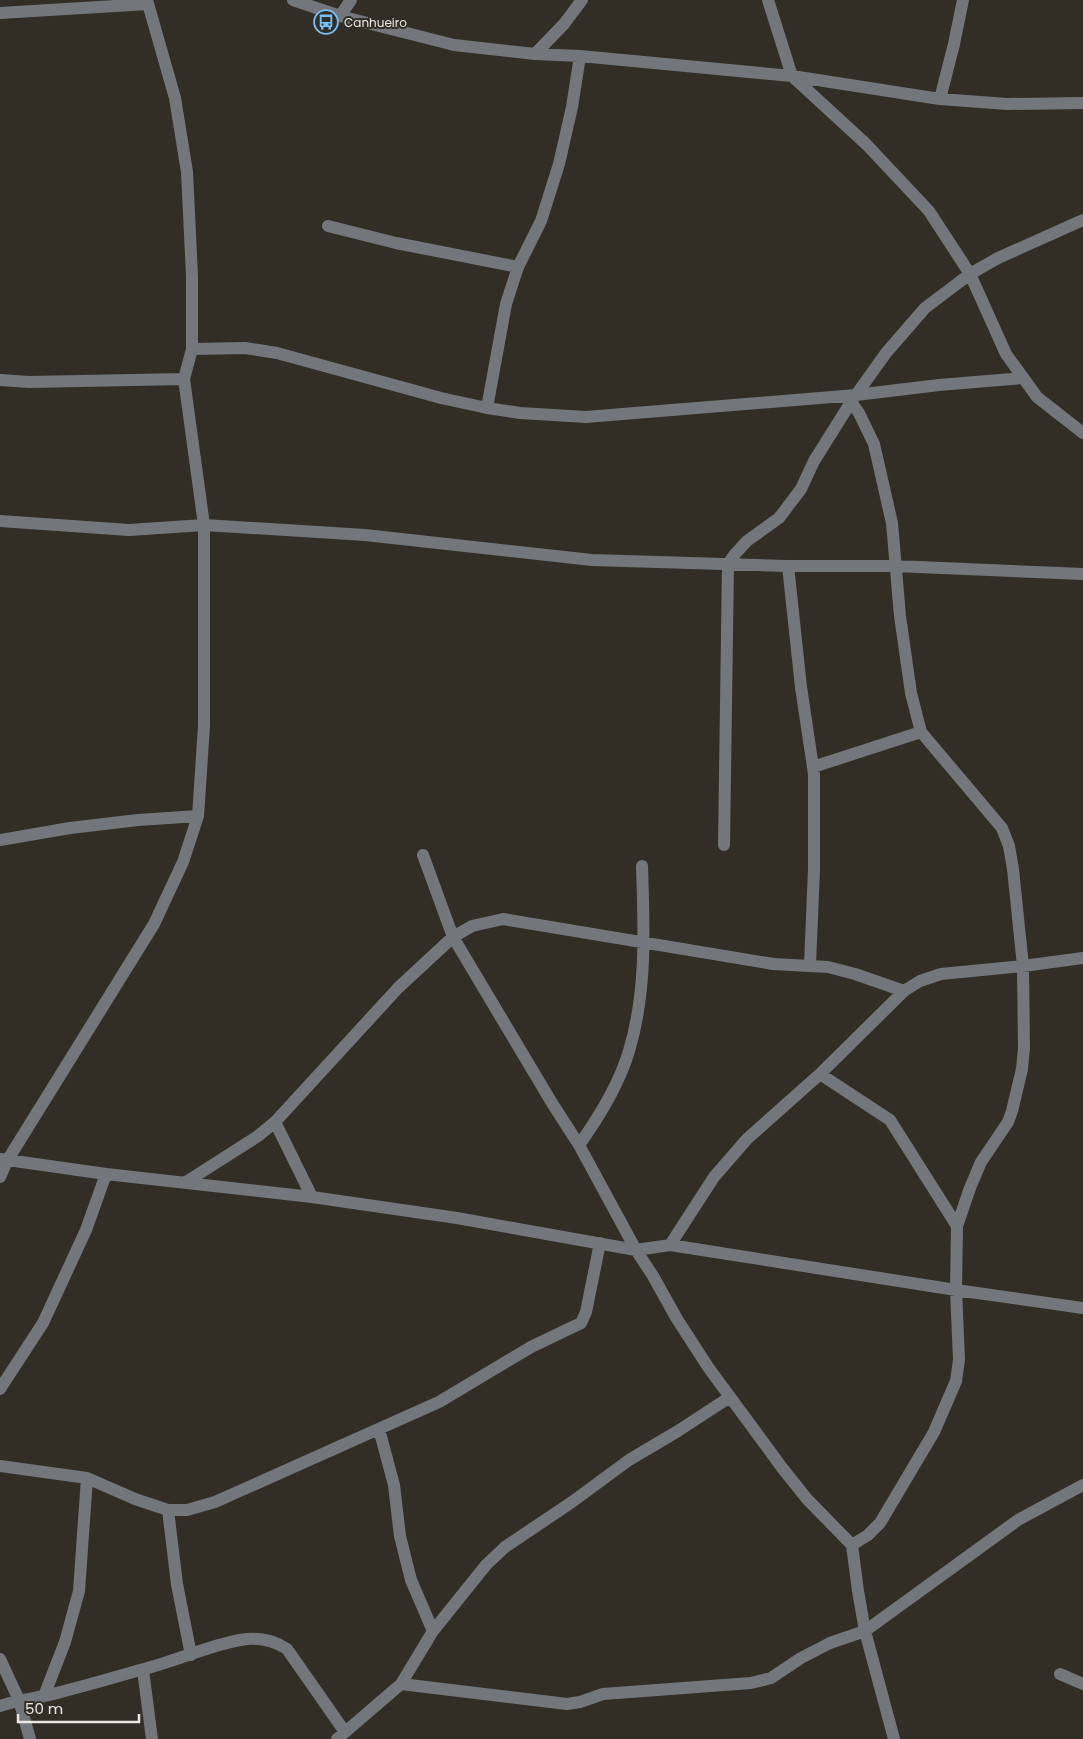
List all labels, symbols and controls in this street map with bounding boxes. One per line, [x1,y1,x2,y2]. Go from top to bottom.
bus stop icon: Canhueiro [313,9,339,35]
place label: Canhueiro [344,14,407,31]
scale bar [18,1692,139,1724]
text: 50 m [25,1698,63,1719]

